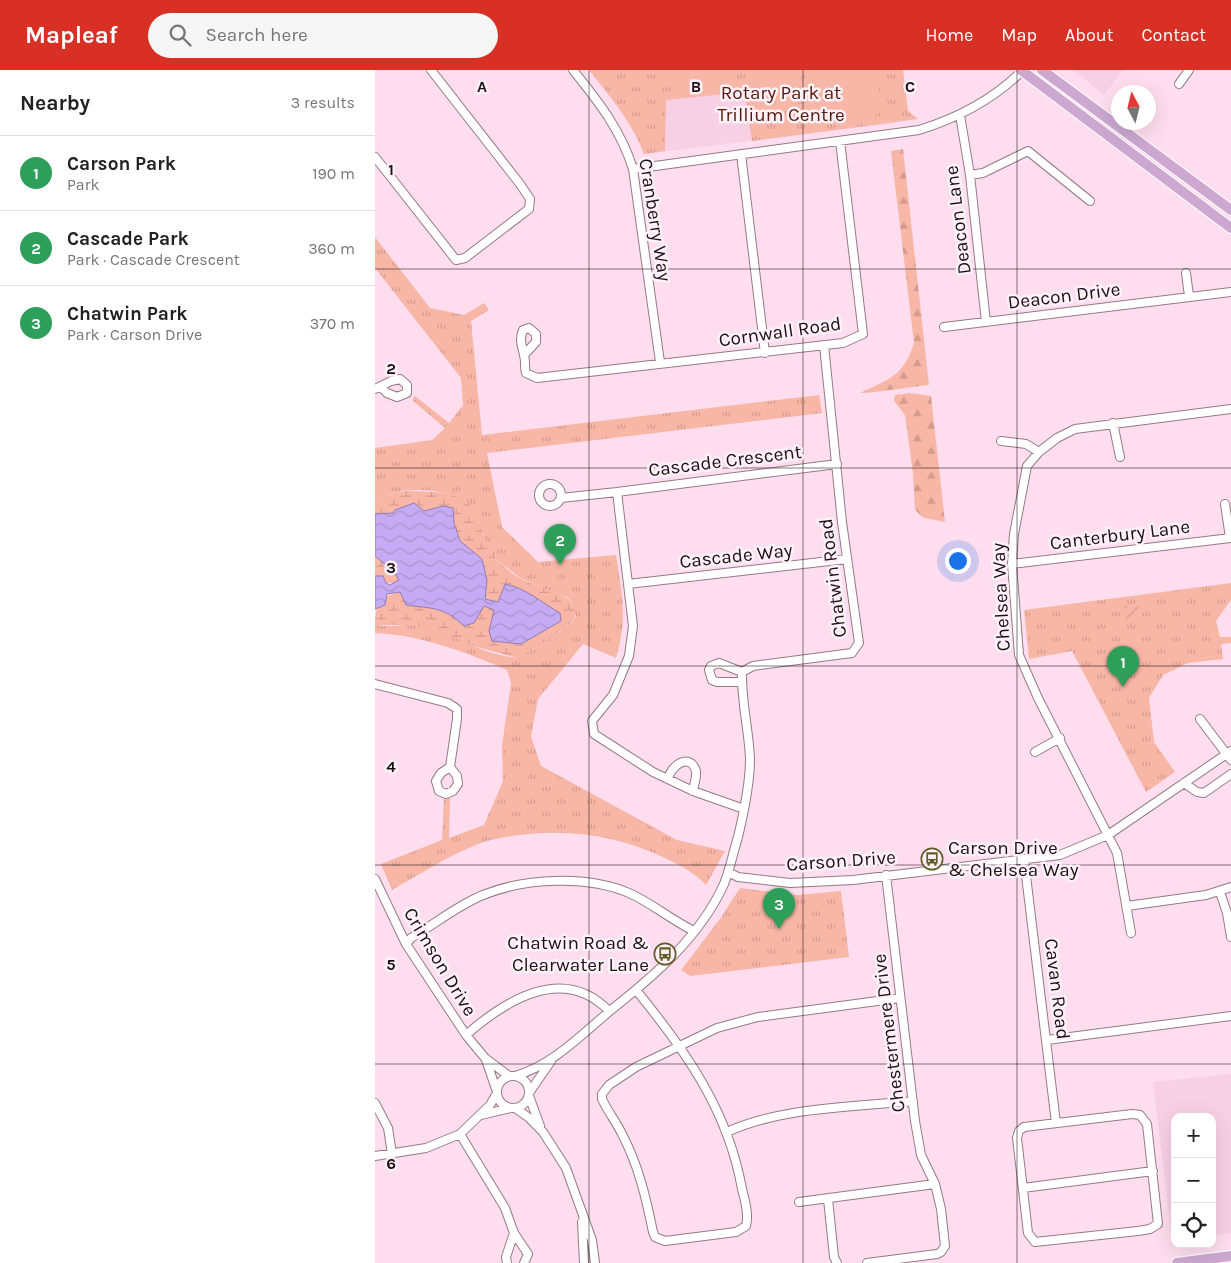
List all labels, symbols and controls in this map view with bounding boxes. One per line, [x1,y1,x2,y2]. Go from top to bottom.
search box [148,13,498,58]
text: Mapleaf [25,21,118,49]
icon: search [166,21,194,49]
text: Search here [206,24,308,46]
text: Home [925,24,973,46]
text: Map [1001,24,1037,46]
text: About [1065,24,1114,46]
text: Contact [1142,24,1206,46]
text: A [477,77,487,96]
text: B [691,77,701,96]
text: C [905,77,915,96]
park label: Rotary Park at Trillium Centre [717,82,845,126]
north arrow [1111,85,1156,130]
text: Nearby [20,91,90,115]
text: 3 results [291,93,355,112]
text: Carson Park [67,153,176,175]
street label: Cranberry Way [634,157,676,283]
text: 1 [388,160,394,179]
text: 1 [33,164,39,183]
text: 190 m [312,164,355,183]
street label: Deacon Lane [940,164,976,276]
text: Park [67,175,99,194]
text: Cascade Park [67,228,189,250]
text: 2 [31,239,41,258]
text: 360 m [308,239,355,258]
text: Park · Cascade Crescent [67,250,240,269]
street label: Deacon Drive [1006,278,1122,314]
text: Chatwin Park [67,303,188,325]
street label: Cornwall Road [717,313,843,351]
text: 3 [31,314,41,333]
text: 370 m [310,314,355,333]
text: Park · Carson Drive [67,325,202,344]
text: 2 [386,359,396,378]
street label: Cascade Crescent [647,441,803,481]
street label: Canterbury Lane [1049,515,1191,555]
street label: Chatwin Road [815,517,851,639]
pin: 2 [544,524,576,565]
street label: Cascade Way [678,539,794,573]
street label: Chelsea Way [987,542,1015,652]
your location [945,548,971,574]
text: 3 [386,558,396,577]
pin: 1 [1107,646,1139,687]
text: 4 [386,757,396,776]
place label: Carson Drive & Chelsea Way [948,837,1079,881]
street label: Carson Drive [786,846,896,876]
bus stop icon: Carson Drive & Chelsea Way [920,847,944,871]
pin: 3 [763,888,795,929]
street label: Crimson Drive [399,904,481,1020]
place label: Chatwin Road & Clearwater Lane [507,932,649,976]
street label: Cavan Road [1040,937,1074,1041]
bus stop icon: Chatwin Road & Clearwater Lane [653,942,677,966]
street label: Chestermere Drive [868,952,910,1114]
text: 5 [386,955,396,974]
map controls [1171,1113,1216,1248]
button: + [1171,1113,1216,1158]
text: 6 [386,1154,396,1173]
button: − [1171,1158,1216,1203]
button: locate [1171,1203,1216,1248]

